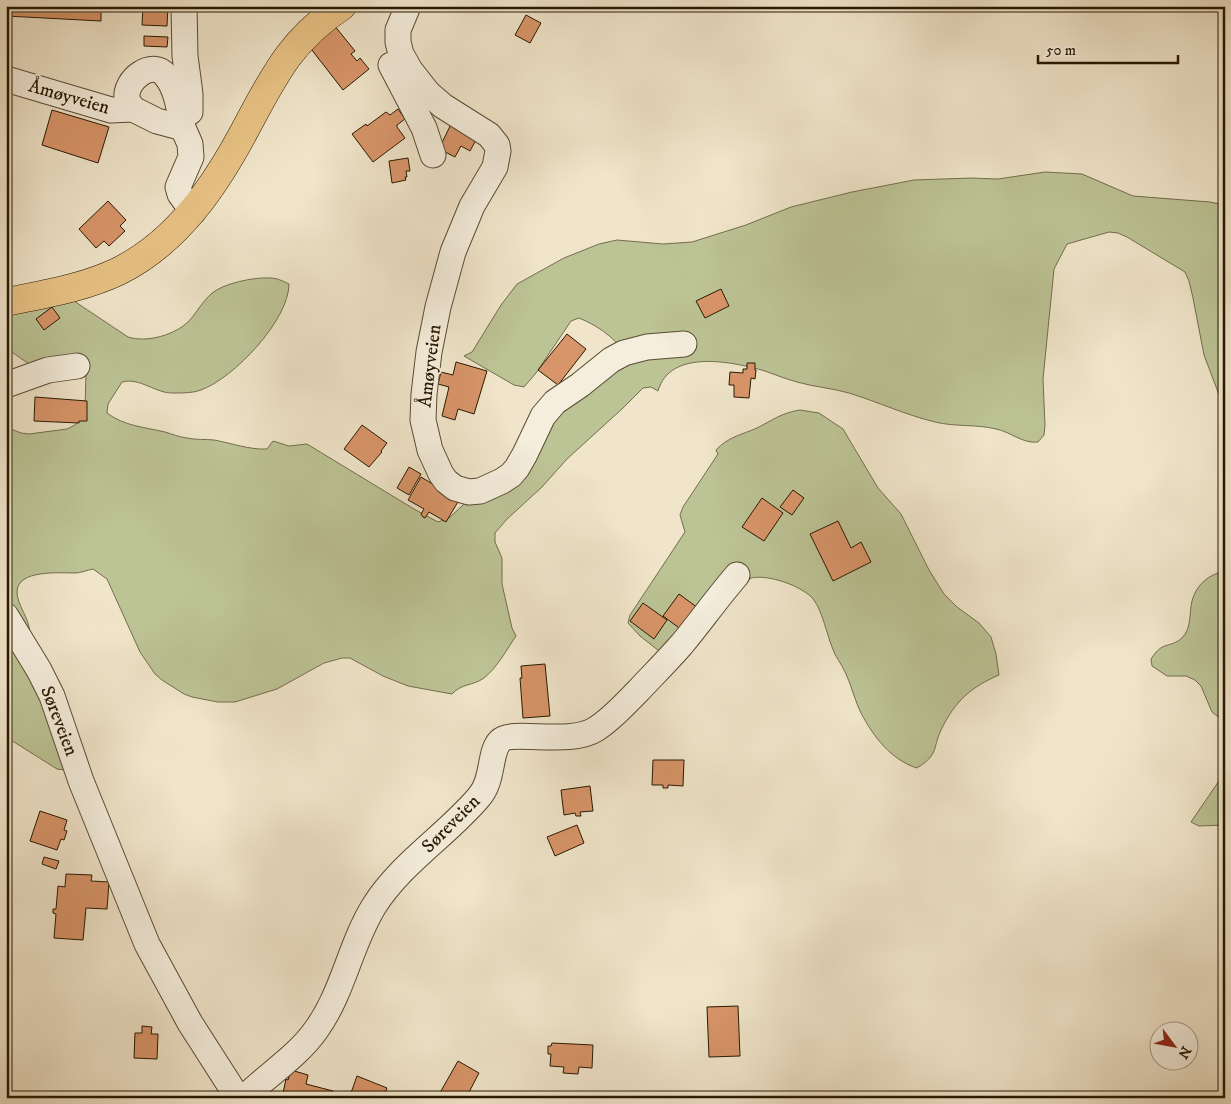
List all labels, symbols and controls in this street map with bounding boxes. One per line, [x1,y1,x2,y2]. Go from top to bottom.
scale bar [1038,32,1178,64]
text: 50 m [1046,41,1076,60]
street label: Åmøyveien [26,73,113,120]
street label: Åmøyveien [412,323,447,409]
street label: Søreveien [35,683,83,759]
street label: Søreveien [417,790,485,858]
north arrow [1148,1022,1198,1072]
text: N [1173,1043,1195,1062]

